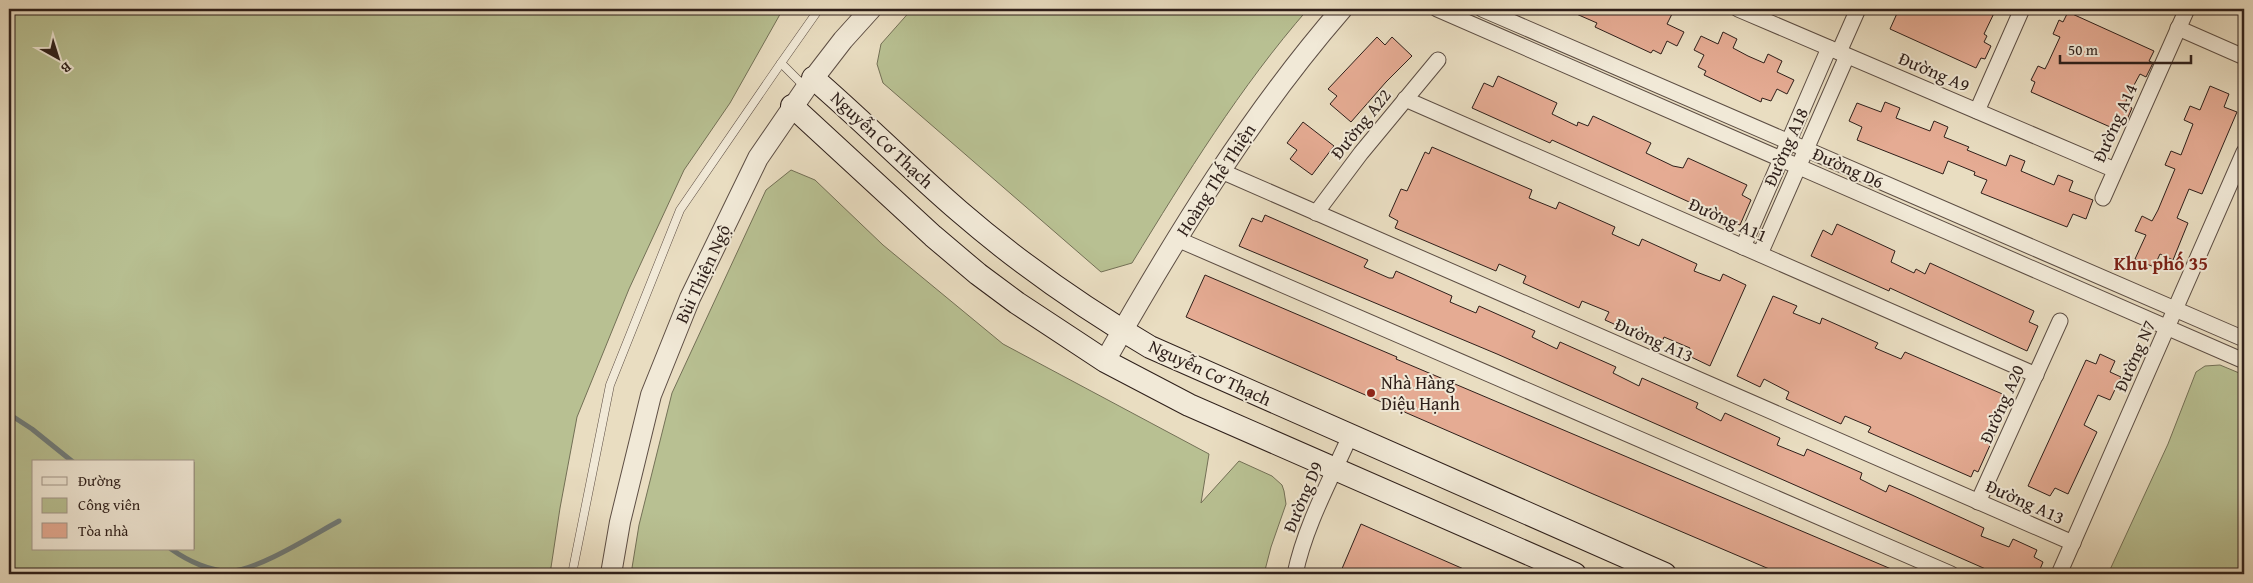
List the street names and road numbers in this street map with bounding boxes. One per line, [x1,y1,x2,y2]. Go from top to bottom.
street label: Đường A9 [1894,44,1974,99]
street label: Đường A14 [2085,79,2144,166]
street label: Đường A22 [1324,83,1397,165]
street label: Nguyễn Cơ Thạch [825,85,940,195]
street label: Đường A18 [1756,103,1815,190]
street label: Hoàng Thế Thiện [1169,118,1262,241]
street label: Đường D6 [1808,140,1888,195]
street label: Đường A11 [1685,190,1772,249]
street label: Bùi Thiện Ngộ [668,220,737,328]
street label: Đường A13 [1611,310,1698,369]
street label: Đường N7 [2107,316,2162,396]
street label: Nguyễn Cơ Thạch [1145,332,1276,413]
street label: Đường A20 [1972,360,2031,447]
street label: Đường D9 [1275,457,1330,537]
street label: Đường A13 [1982,472,2069,531]

